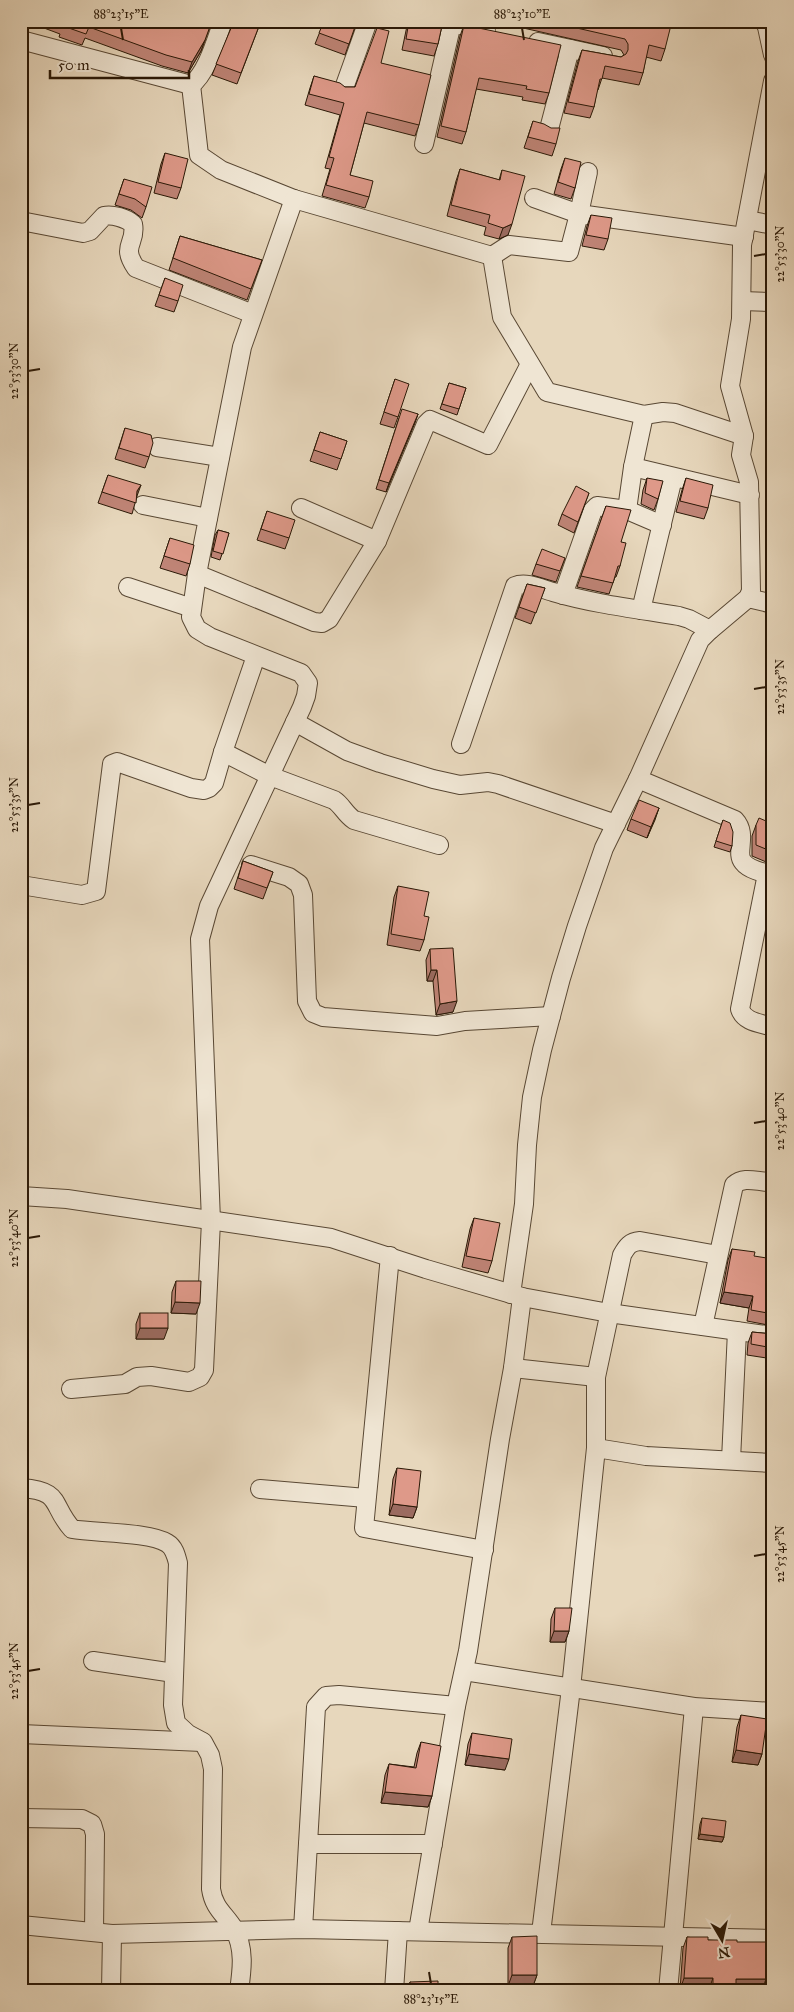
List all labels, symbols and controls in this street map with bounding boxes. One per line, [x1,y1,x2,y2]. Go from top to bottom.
text: 88°23'15"E [93,7,149,21]
text: 88°23'10"E [494,7,551,21]
scale bar [50,48,189,80]
text: 50 m [58,56,90,74]
text: 22°53'30"N [773,225,787,283]
text: 22°53'30"N [7,342,21,400]
text: 22°53'35"N [773,659,787,715]
text: 22°53'35"N [7,777,21,833]
text: 22°53'40"N [773,1092,787,1150]
text: 22°53'40"N [7,1209,21,1267]
text: 22°53'45"N [773,1525,787,1583]
text: 22°53'45"N [7,1642,21,1700]
north arrow [696,1914,746,1964]
text: N [717,1943,731,1962]
text: 88°23'15"E [403,1992,459,2006]

